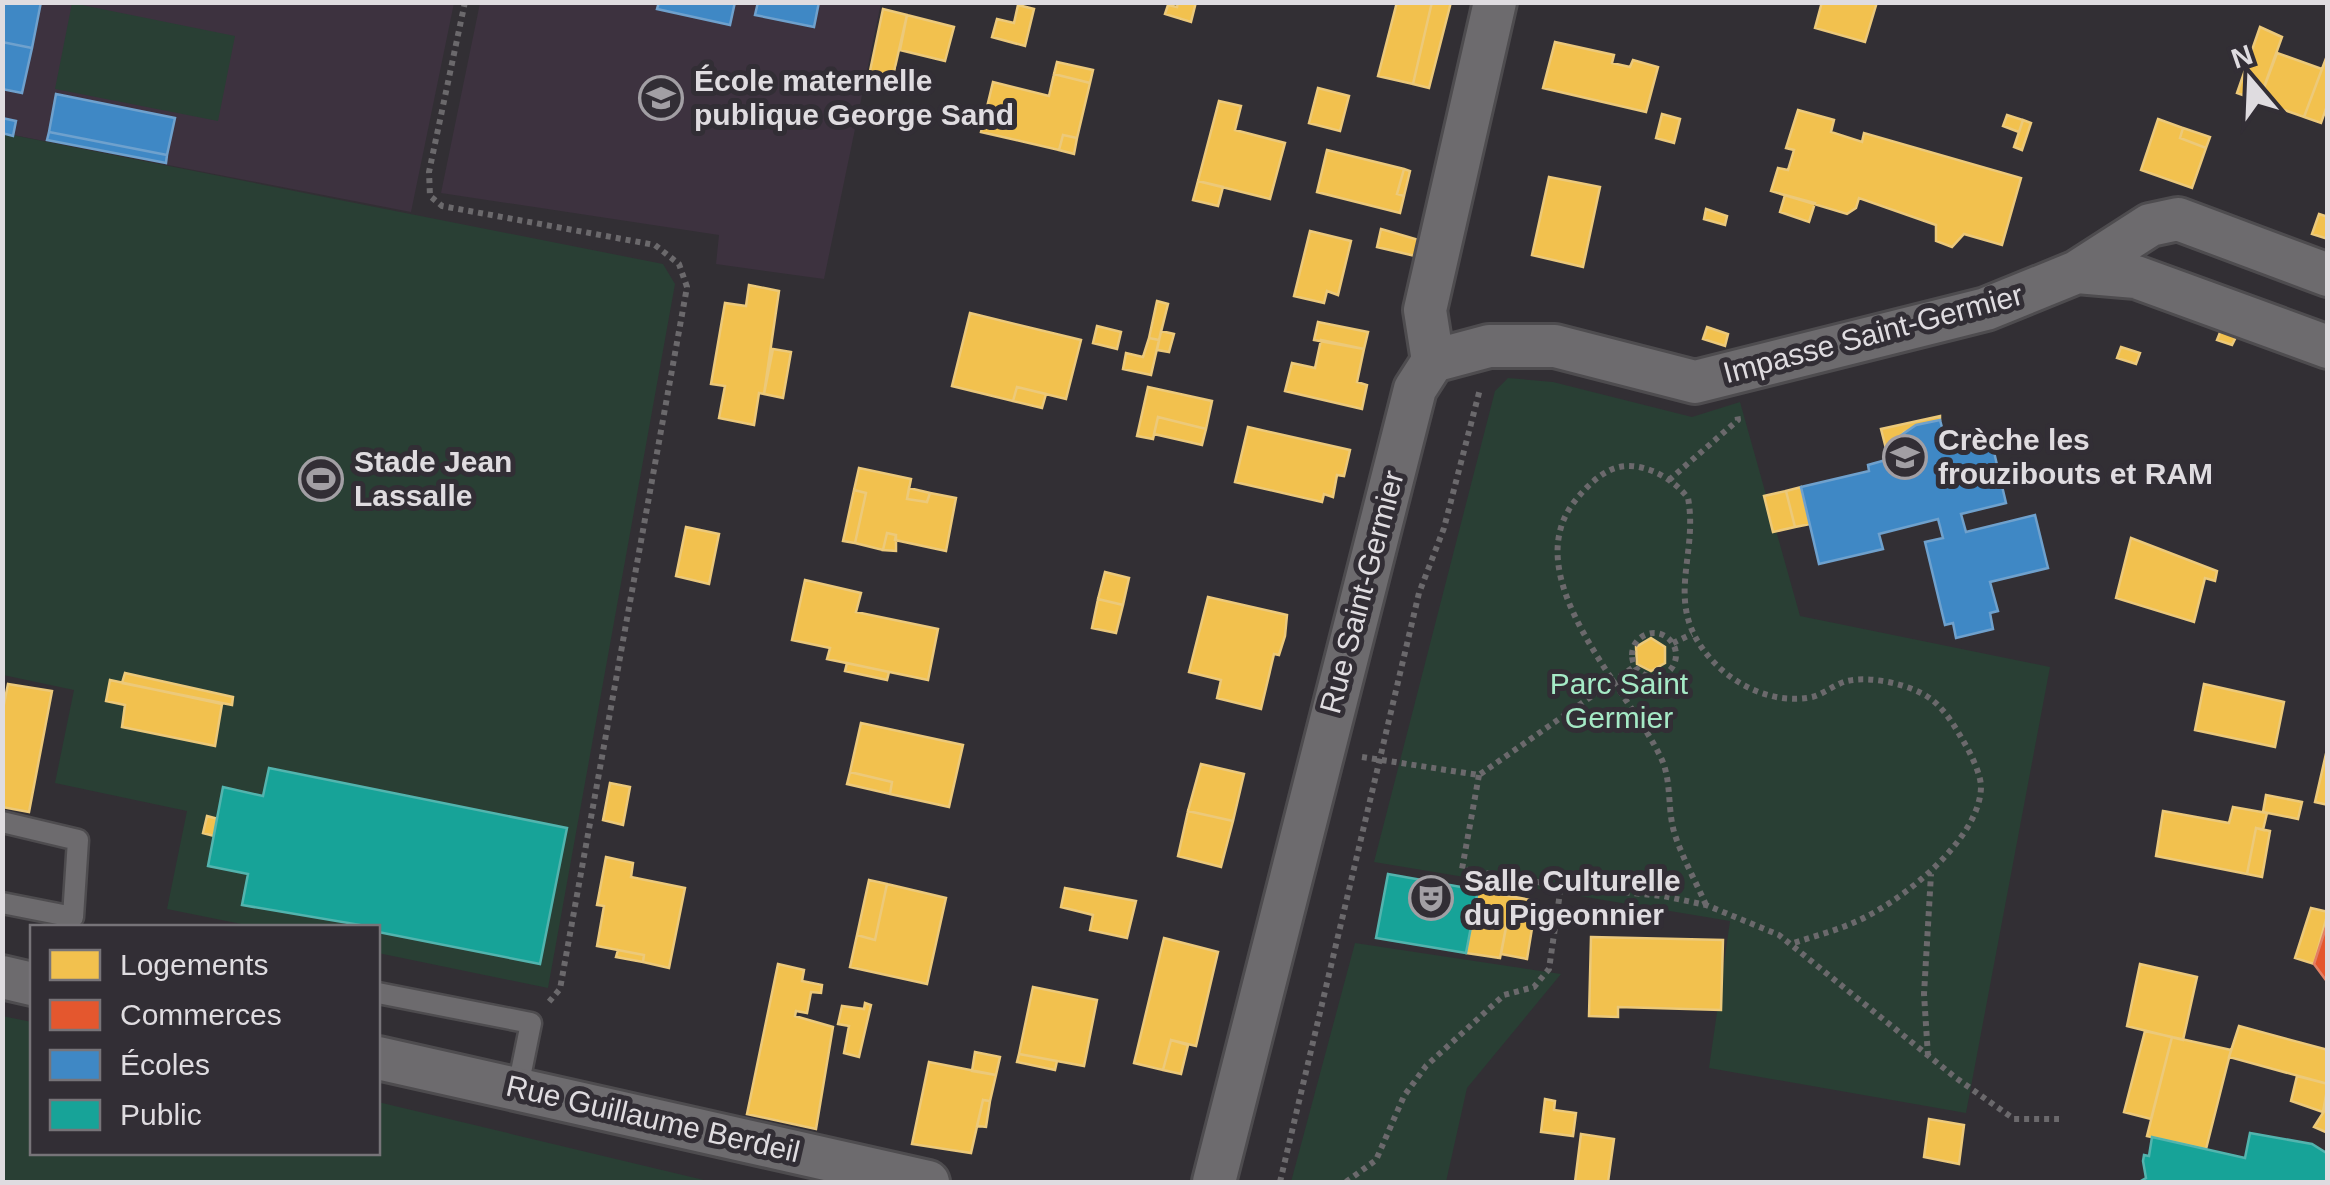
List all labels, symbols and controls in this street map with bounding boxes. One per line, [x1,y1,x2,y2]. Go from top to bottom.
north arrow [2200,30,2300,130]
text: N [2227,39,2257,75]
place label: École maternelle publique George Sand [694,64,1014,131]
school or university icon: École maternelle publique George Sand [638,75,684,121]
street label: Impasse Saint-Germier [1720,278,2026,389]
place label: Crèche les frouzibouts et RAM [1938,423,2213,490]
school or university icon: Crèche les frouzibouts et RAM [1882,434,1928,480]
place label: Stade Jean Lassalle [354,445,512,512]
sports icon: Stade Jean Lassalle [298,456,344,502]
street label: Rue Saint-Germier [1313,467,1410,717]
park label: Parc Saint Germier [1550,667,1689,734]
place label: Salle Culturelle du Pigeonnier [1464,864,1681,931]
theatre icon: Salle Culturelle du Pigeonnier [1408,875,1454,921]
legend [30,925,380,1155]
text: Logements [120,948,268,981]
text: Commerces [120,998,282,1031]
text: Écoles [120,1048,210,1081]
street label: Rue Guillaume Berdeil [503,1069,803,1168]
text: Public [120,1098,202,1131]

